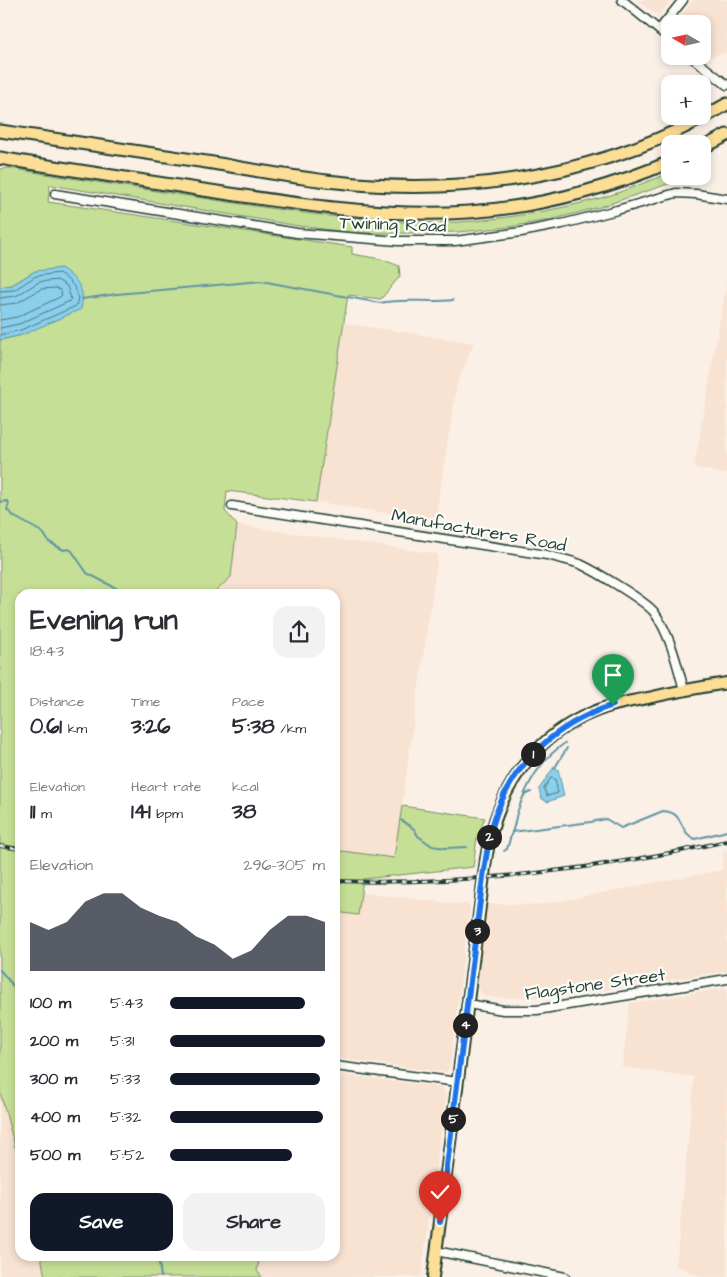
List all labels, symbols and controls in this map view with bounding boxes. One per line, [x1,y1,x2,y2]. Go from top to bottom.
north arrow [661,15,711,65]
map controls [661,15,711,185]
button: + [661,75,711,125]
button: − [661,135,711,185]
street label: Twining Road [339,210,447,240]
street label: Manufacturers Road [390,503,568,558]
text: Evening run [30,601,178,640]
button: share [273,606,325,658]
text: 18:43 [30,640,64,662]
pin [592,654,634,705]
icon: arrive [599,661,627,689]
text: Distance [30,692,84,712]
text: Time [131,692,160,712]
text: Pace [232,692,264,712]
text: 0.61 [30,712,62,741]
text: 3:26 [131,712,170,741]
text: 5:38 [232,712,275,741]
text: km [62,719,87,739]
text: /km [275,719,306,739]
pin: 1 [520,742,546,766]
text: 1 [533,744,534,764]
text: Elevation [30,777,85,797]
text: Heart rate [131,777,201,797]
text: kcal [232,777,259,797]
text: 11 [30,797,35,826]
text: 141 [131,797,151,826]
text: 38 [232,797,256,826]
text: m [35,804,52,824]
text: bpm [151,804,183,824]
pin: 2 [476,824,502,850]
text: 2 [485,827,494,847]
text: Elevation [30,854,93,876]
text: 296–305 m [243,854,325,876]
pin: 3 [464,918,490,944]
text: 3 [474,921,481,941]
street label: Flagstone Street [523,962,668,1008]
text: 100 m [30,992,71,1014]
text: 5:43 [110,992,143,1014]
pin: 4 [452,1012,478,1038]
text: 4 [461,1015,470,1035]
text: 200 m [30,1030,78,1052]
text: 5:31 [110,1030,134,1052]
text: 300 m [30,1068,77,1090]
text: 5:33 [110,1068,140,1090]
text: 400 m [30,1106,80,1128]
text: 5:32 [110,1106,141,1128]
pin: 5 [440,1106,466,1132]
text: 5 [449,1109,458,1129]
text: 500 m [30,1144,80,1166]
text: 5:52 [110,1144,144,1166]
pin [419,1171,461,1222]
icon: check [426,1178,454,1206]
button: Save [30,1193,173,1251]
button: Share [183,1193,325,1251]

